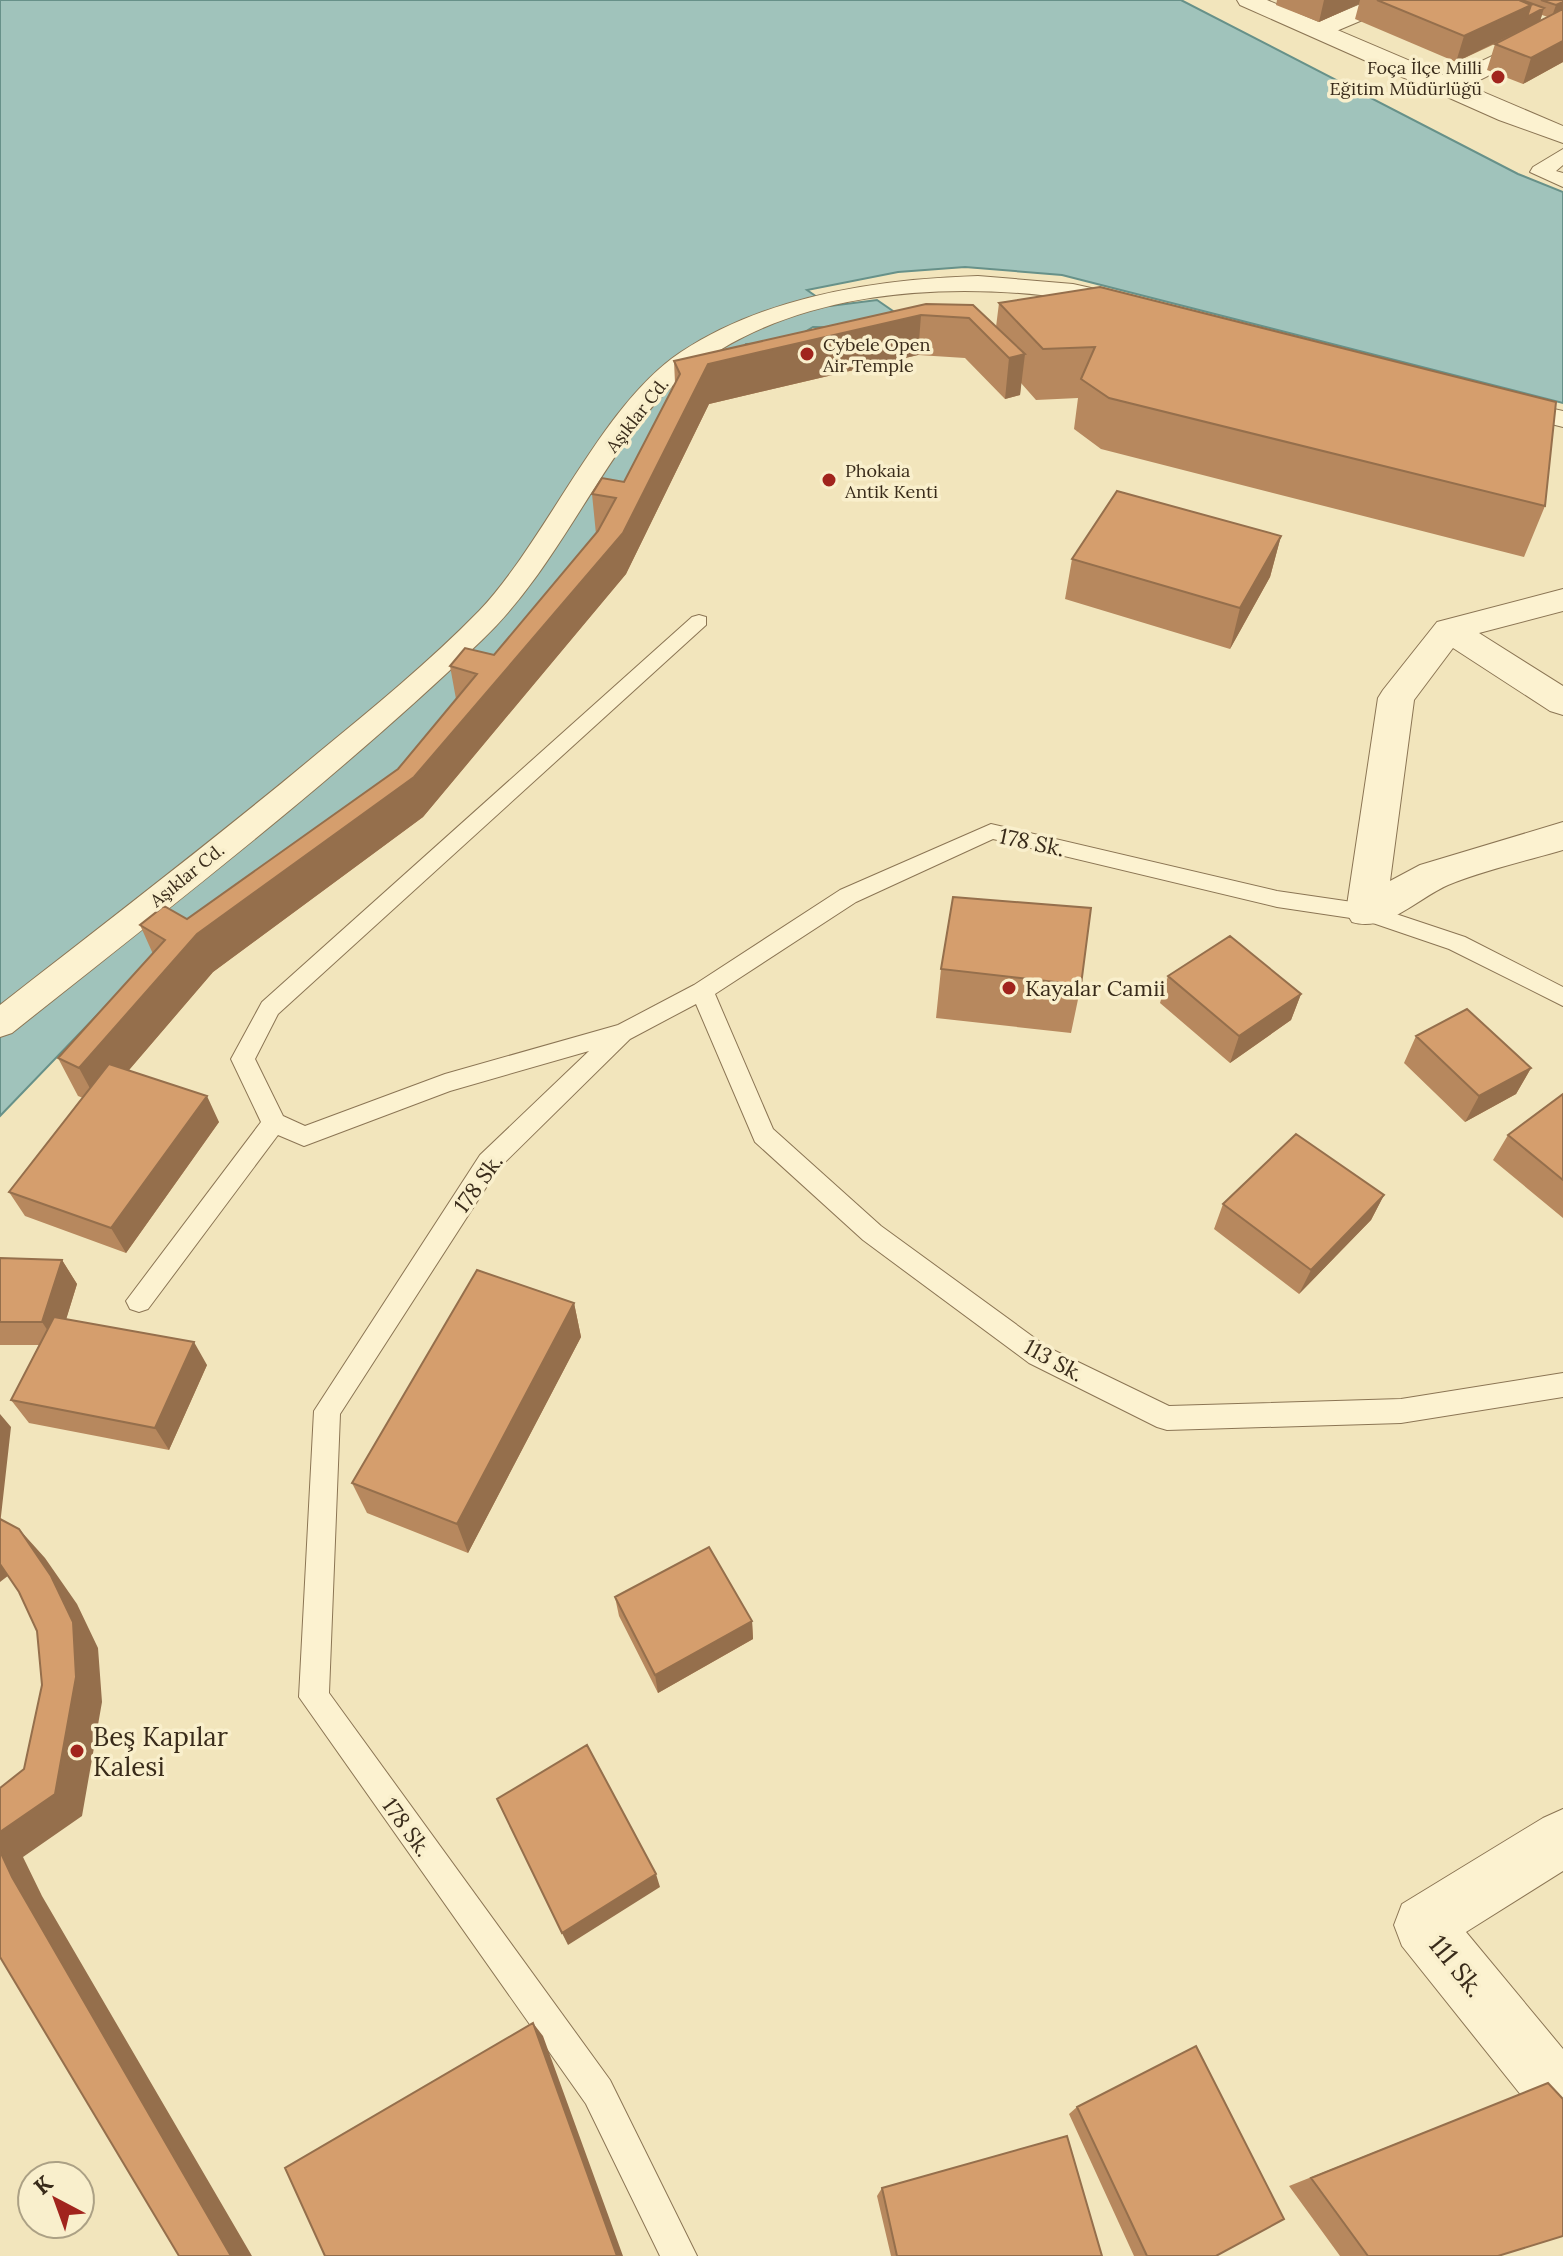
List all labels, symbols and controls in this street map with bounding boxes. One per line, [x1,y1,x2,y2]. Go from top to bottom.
place label: Foça İlçe Milli Eğitim Müdürlüğü [1329,56,1482,100]
marker: Foça İlçe Milli Eğitim Müdürlüğü [1489,68,1507,86]
place label: Cybele Open Air Temple [822,333,930,377]
marker: Cybele Open Air Temple [798,345,816,363]
street label: Aşıklar Cd. [600,373,673,458]
place label: Phokaia Antik Kenti [844,459,938,503]
marker: Phokaia Antik Kenti [820,471,838,489]
street label: 178 Sk. [997,821,1067,863]
street label: Aşıklar Cd. [144,838,229,913]
place label: Kayalar Camii [1025,974,1166,1002]
marker: Kayalar Camii [1000,979,1018,997]
street label: 178 Sk. [447,1148,509,1218]
street label: 113 Sk. [1019,1332,1089,1388]
place label: Beş Kapılar Kalesi [93,1720,229,1783]
marker: Beş Kapılar Kalesi [68,1742,86,1760]
street label: 178 Sk. [376,1792,438,1862]
street label: 111 Sk. [1422,1928,1492,2004]
north arrow [16,2160,96,2240]
text: K [28,2169,58,2201]

